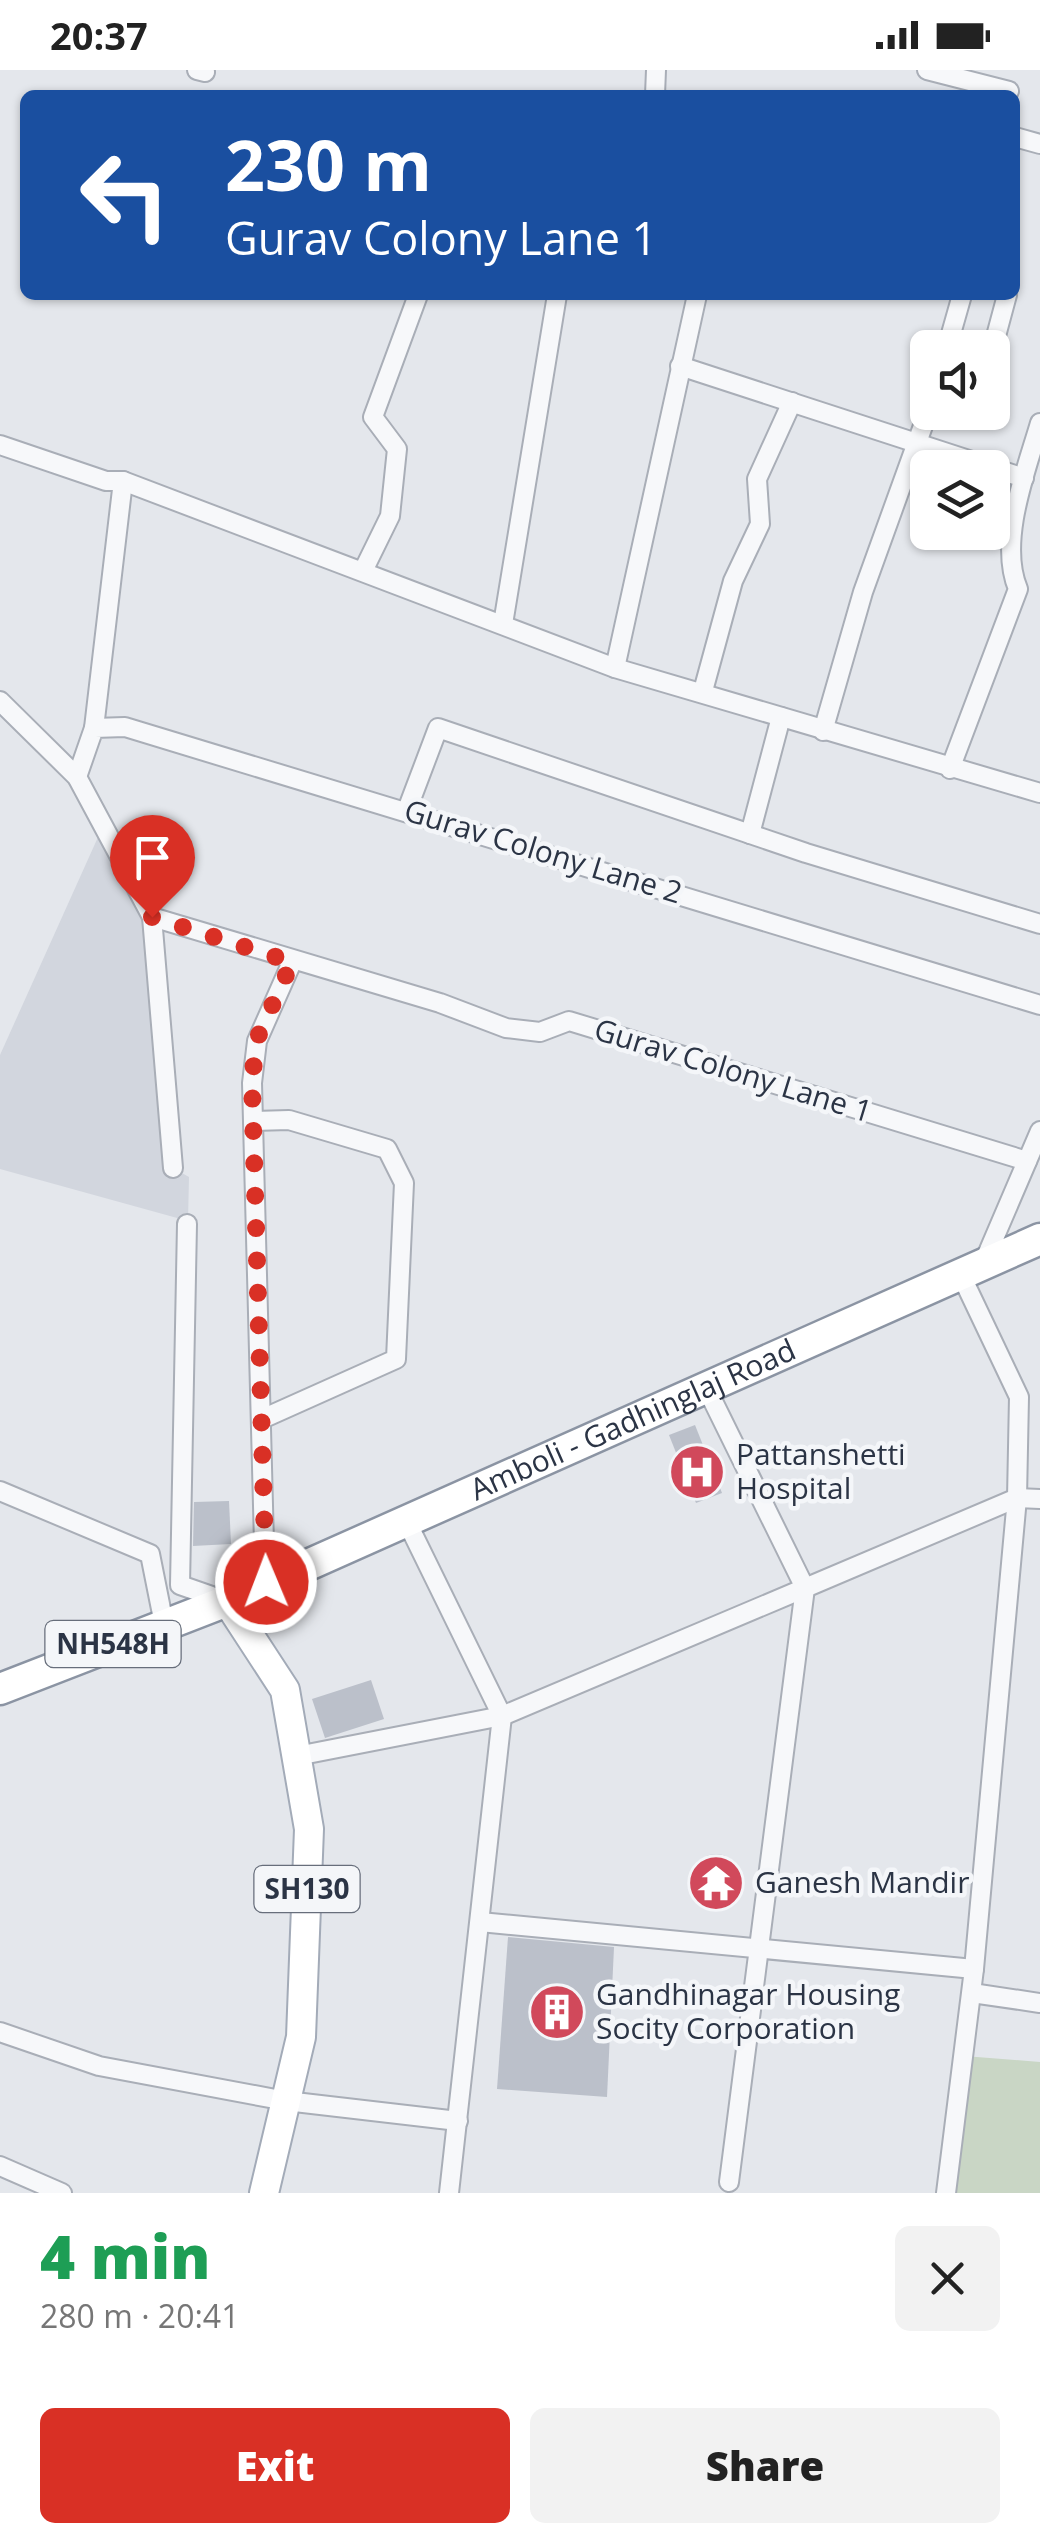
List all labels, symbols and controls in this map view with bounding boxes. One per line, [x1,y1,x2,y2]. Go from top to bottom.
text: 20:37 [50,9,148,61]
text: 230 m [225,116,432,212]
icon: left [60,130,190,260]
text: Gurav Colony Lane 1 [225,207,657,268]
map controls [910,330,1010,550]
button: sound [910,330,1010,430]
button: layers [910,450,1010,550]
street label: Gurav Colony Lane 2 [400,789,687,912]
pin [110,815,195,918]
icon: arrive [125,830,180,885]
street label: Gurav Colony Lane 1 [590,1008,877,1131]
street label: Amboli - Gadhinglaj Road [463,1328,802,1509]
place label: Pattanshetti Hospital [736,1433,906,1508]
hospital icon: Pattanshetti Hospital [667,1442,727,1502]
position arrow [214,1530,318,1634]
road number: NH548H [46,1621,180,1667]
temple icon: Ganesh Mandir [686,1853,746,1913]
place label: Ganesh Mandir [755,1861,969,1902]
road number: SH130 [254,1866,360,1912]
place label: Gandhinagar Housing Socity Corporation [596,1973,900,2048]
building icon: Gandhinagar Housing Socity Corporation [527,1982,587,2042]
text: 4 min [40,2215,210,2297]
button: close [895,2226,1000,2331]
text: 280 m · 20:41 [40,2294,239,2337]
button: Exit [40,2408,510,2523]
button: Share [530,2408,1000,2523]

